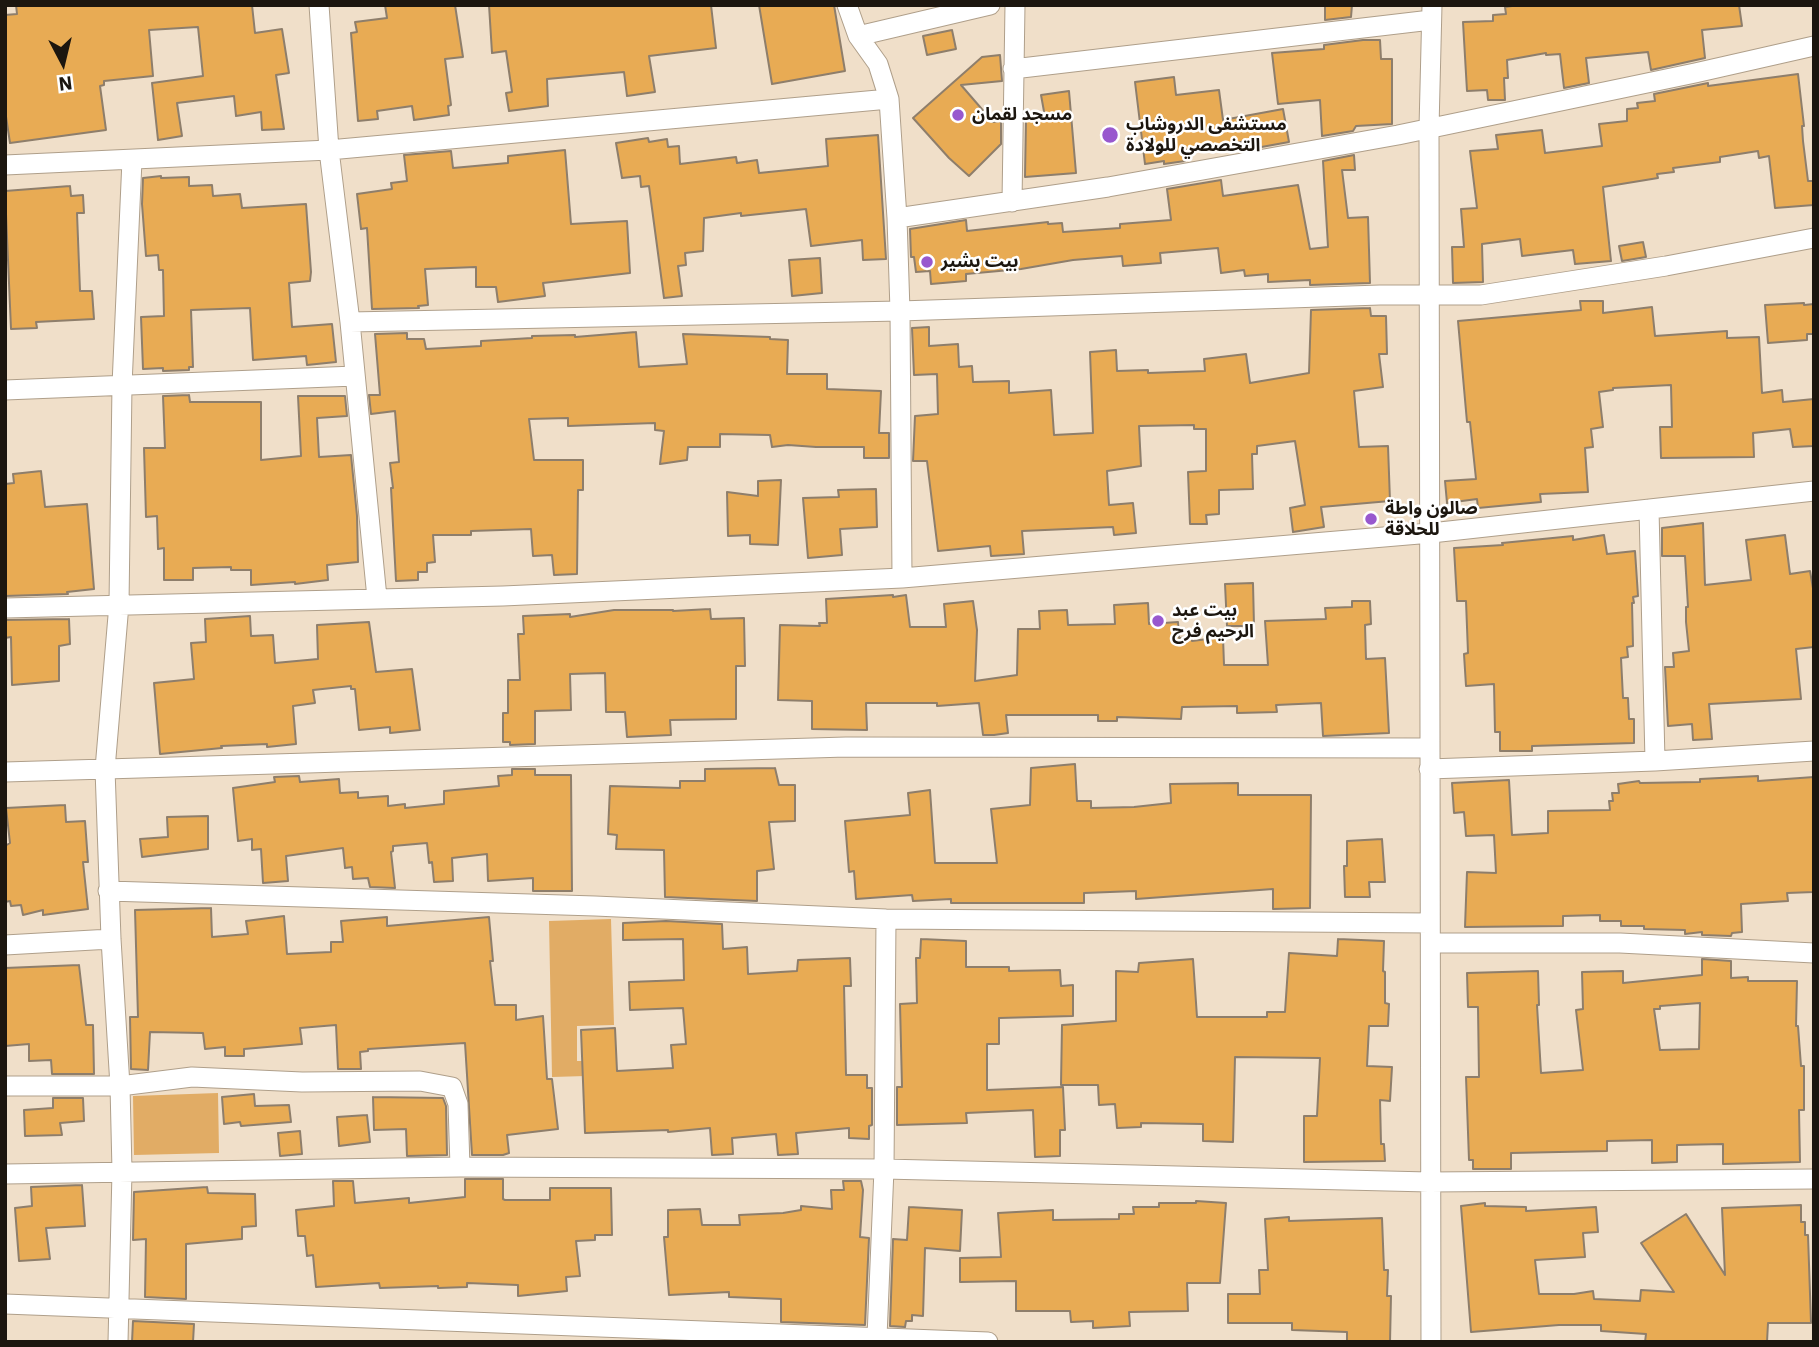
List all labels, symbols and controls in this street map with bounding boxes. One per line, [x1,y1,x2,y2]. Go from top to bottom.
north arrow [28,28,98,98]
text: N [57,71,74,97]
place label: مسجد لقمان [972,104,1072,126]
marker: مسجد لقمان [950,107,966,123]
place label: مستشفى الدروشاب التخصصي للولادة [1126,114,1287,156]
marker: مستشفى الدروشاب التخصصي للولادة [1100,125,1120,145]
place label: بيت بشير [941,251,1018,273]
marker: بيت بشير [919,254,935,270]
place label: صالون واطة للحلاقة [1385,498,1478,540]
marker: صالون واطة للحلاقة [1363,511,1379,527]
place label: بيت عبد الرحيم فرح [1172,600,1254,642]
marker: بيت عبد الرحيم فرح [1150,613,1166,629]

